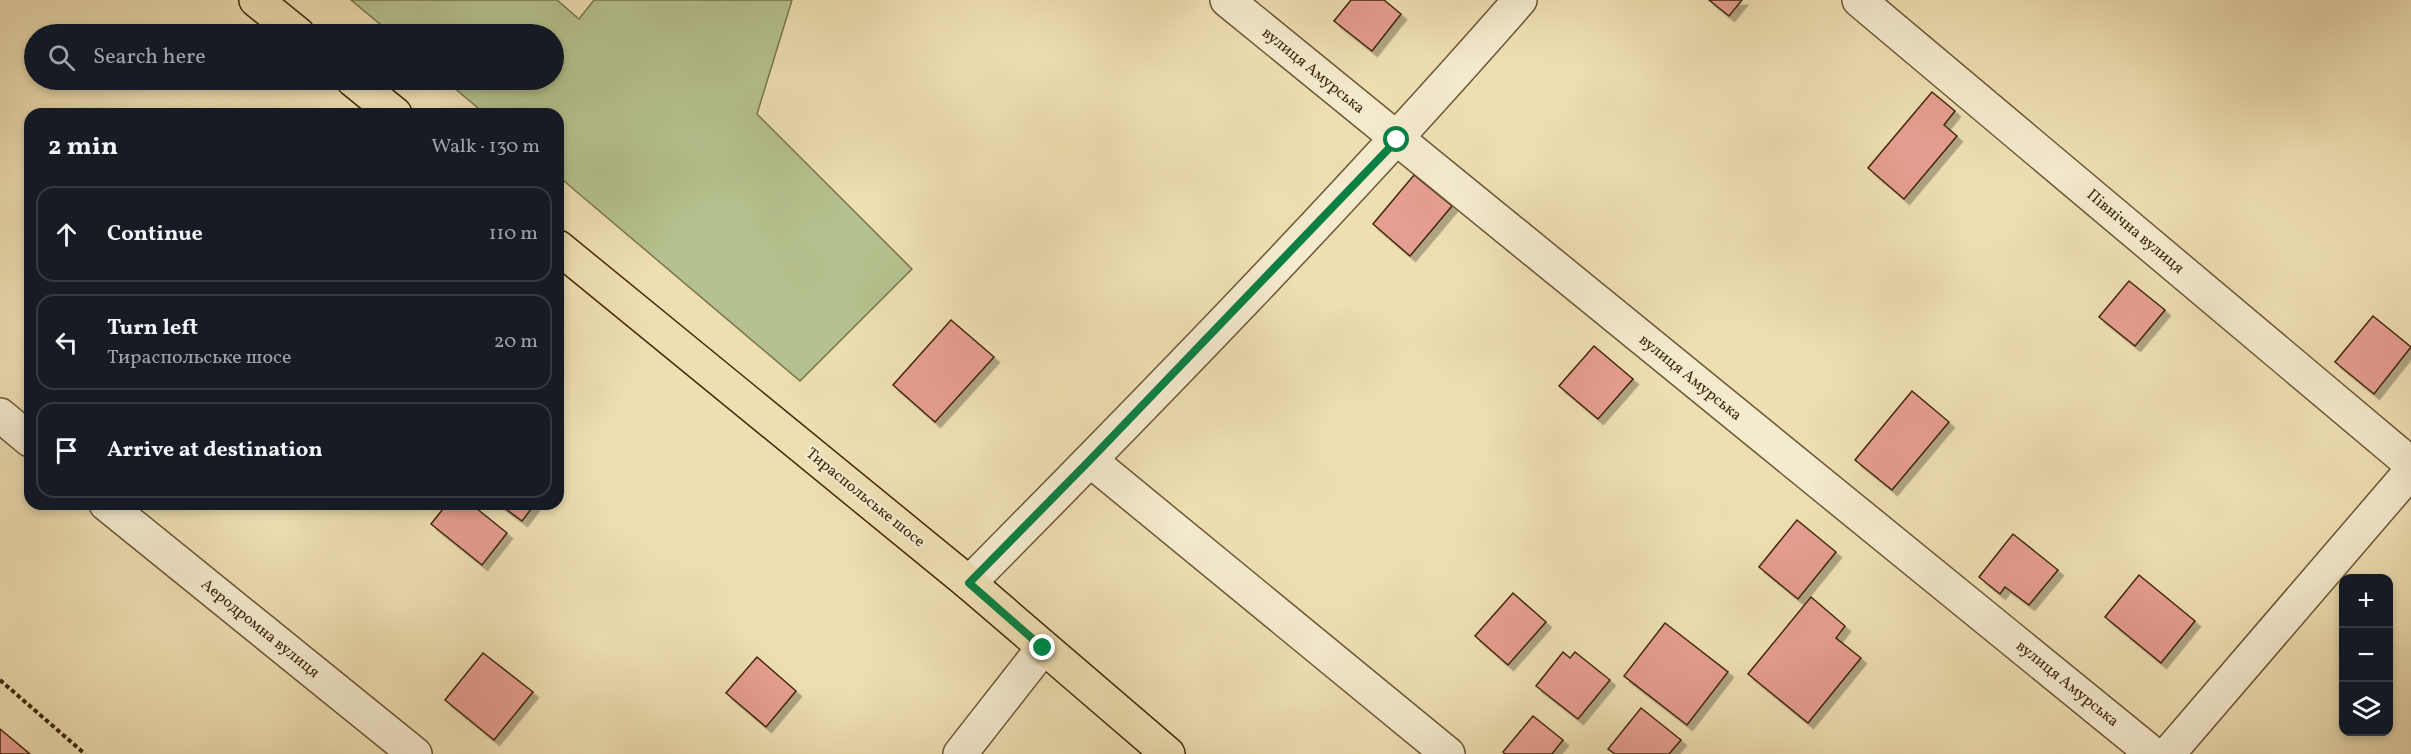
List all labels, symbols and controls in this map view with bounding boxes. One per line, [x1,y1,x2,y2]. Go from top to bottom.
street label: вулиця Амурська [1257,23,1369,119]
search box [24,24,564,90]
icon: search [45,41,78,74]
text: Search here [93,42,206,73]
route start [1383,126,1409,152]
text: 2 min [48,129,118,165]
text: Walk · 130 m [431,133,540,161]
street label: Північна вулиця [2081,185,2189,279]
icon: ahead [50,218,83,251]
text: Continue [107,219,203,250]
text: 110 m [489,220,538,248]
text: Turn left [107,313,198,344]
icon: left [50,326,83,359]
text: 20 m [494,328,538,356]
street label: вулиця Амурська [1634,330,1746,426]
text: Тираспольське шосе [107,344,292,372]
icon: arrive [50,434,83,467]
text: Arrive at destination [107,435,323,466]
street label: Тираспольське шосе [801,443,929,553]
street label: Аеродромна вулиця [196,574,324,684]
map controls [2339,574,2393,736]
button: + [2339,574,2393,628]
button: − [2339,628,2393,682]
route end [1029,634,1055,660]
street label: вулиця Амурська [2011,636,2123,732]
button: layers [2339,682,2393,736]

